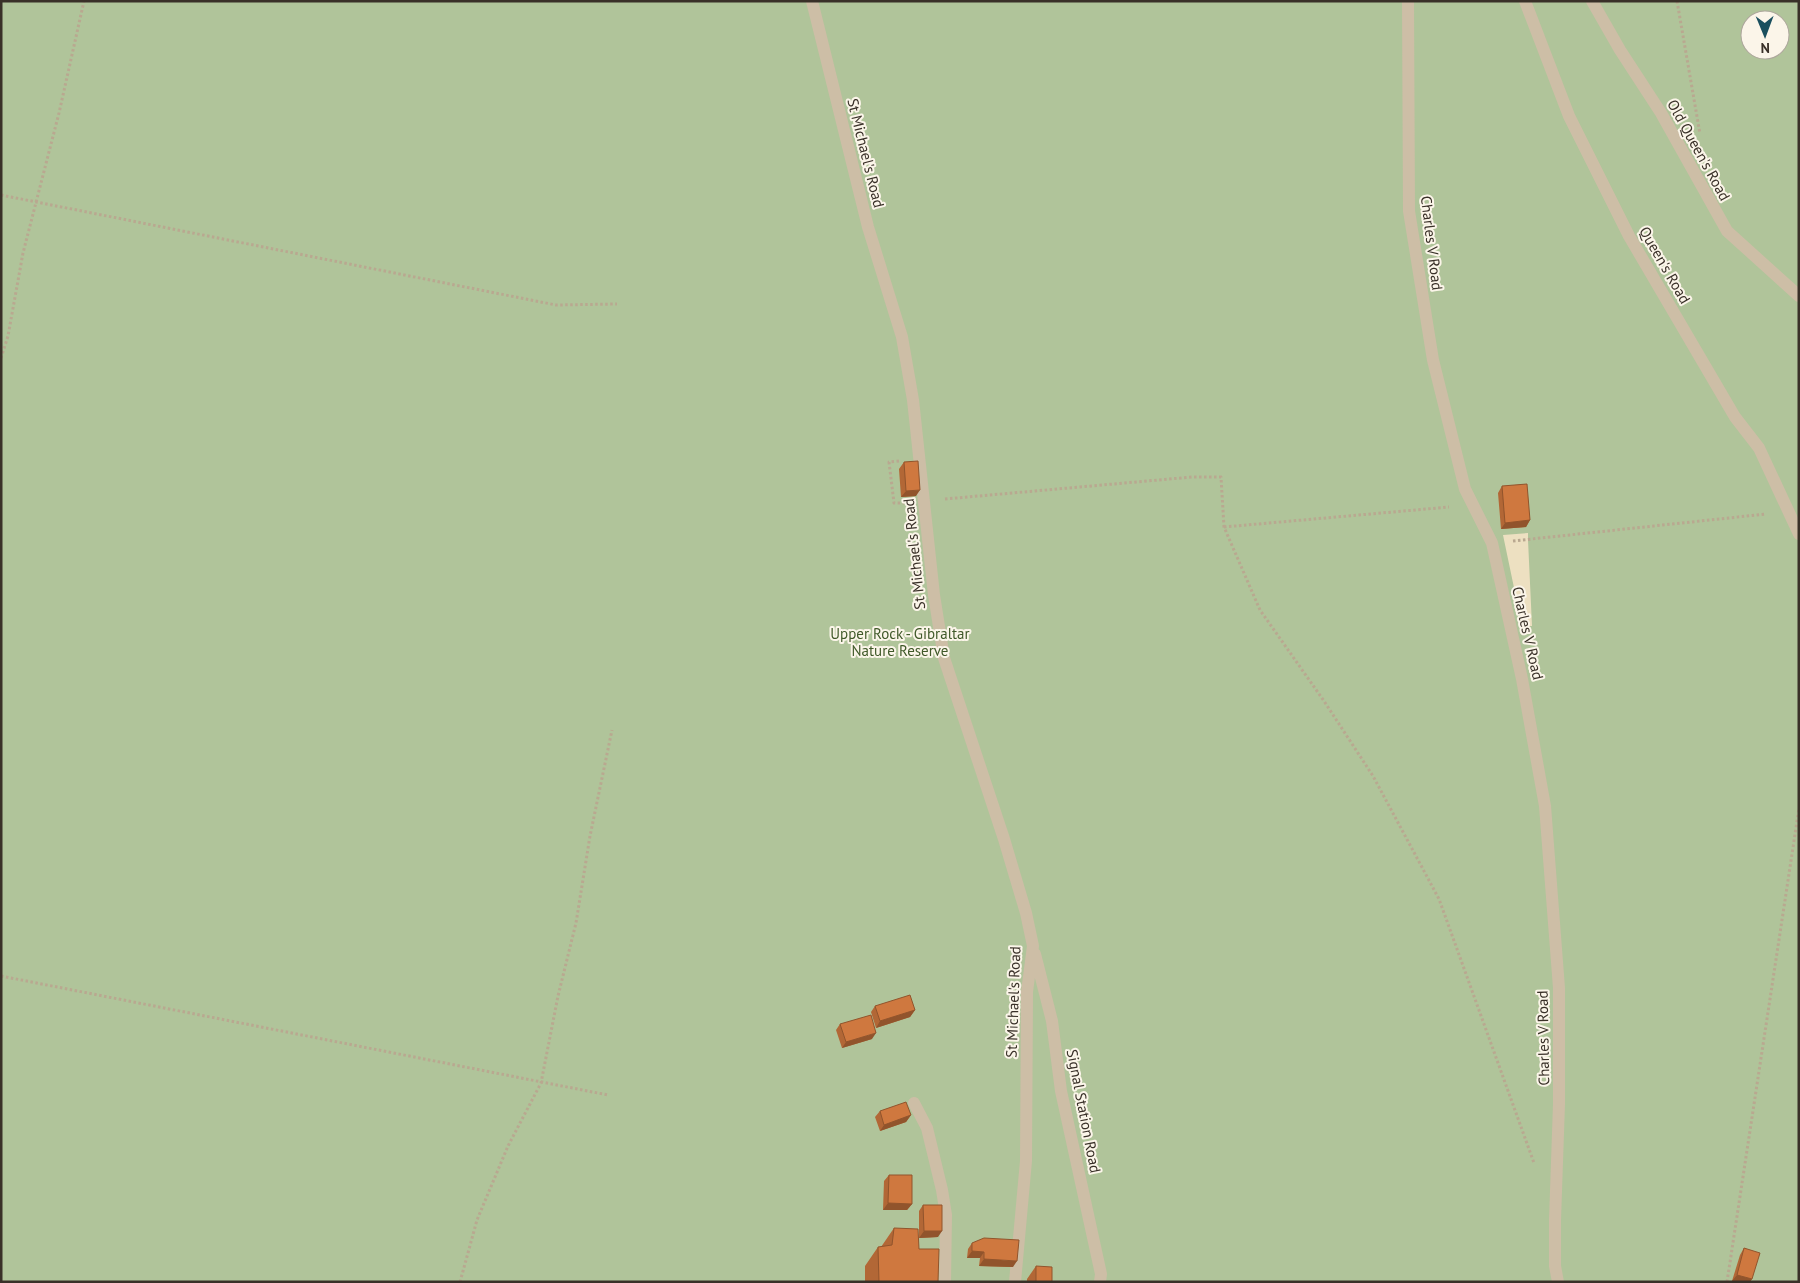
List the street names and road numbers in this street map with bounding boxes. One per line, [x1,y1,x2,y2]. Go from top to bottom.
street label: St Michael's Road [843,96,889,210]
street label: Old Queen's Road [1663,96,1735,204]
street label: Charles V Road [1417,195,1447,291]
street label: Queen's Road [1635,223,1695,307]
street label: St Michael's Road [899,497,929,611]
street label: Charles V Road [1508,585,1548,681]
street label: St Michael's Road [1002,946,1024,1058]
street label: Charles V Road [1533,990,1553,1086]
street label: Signal Station Road [1063,1048,1105,1174]

